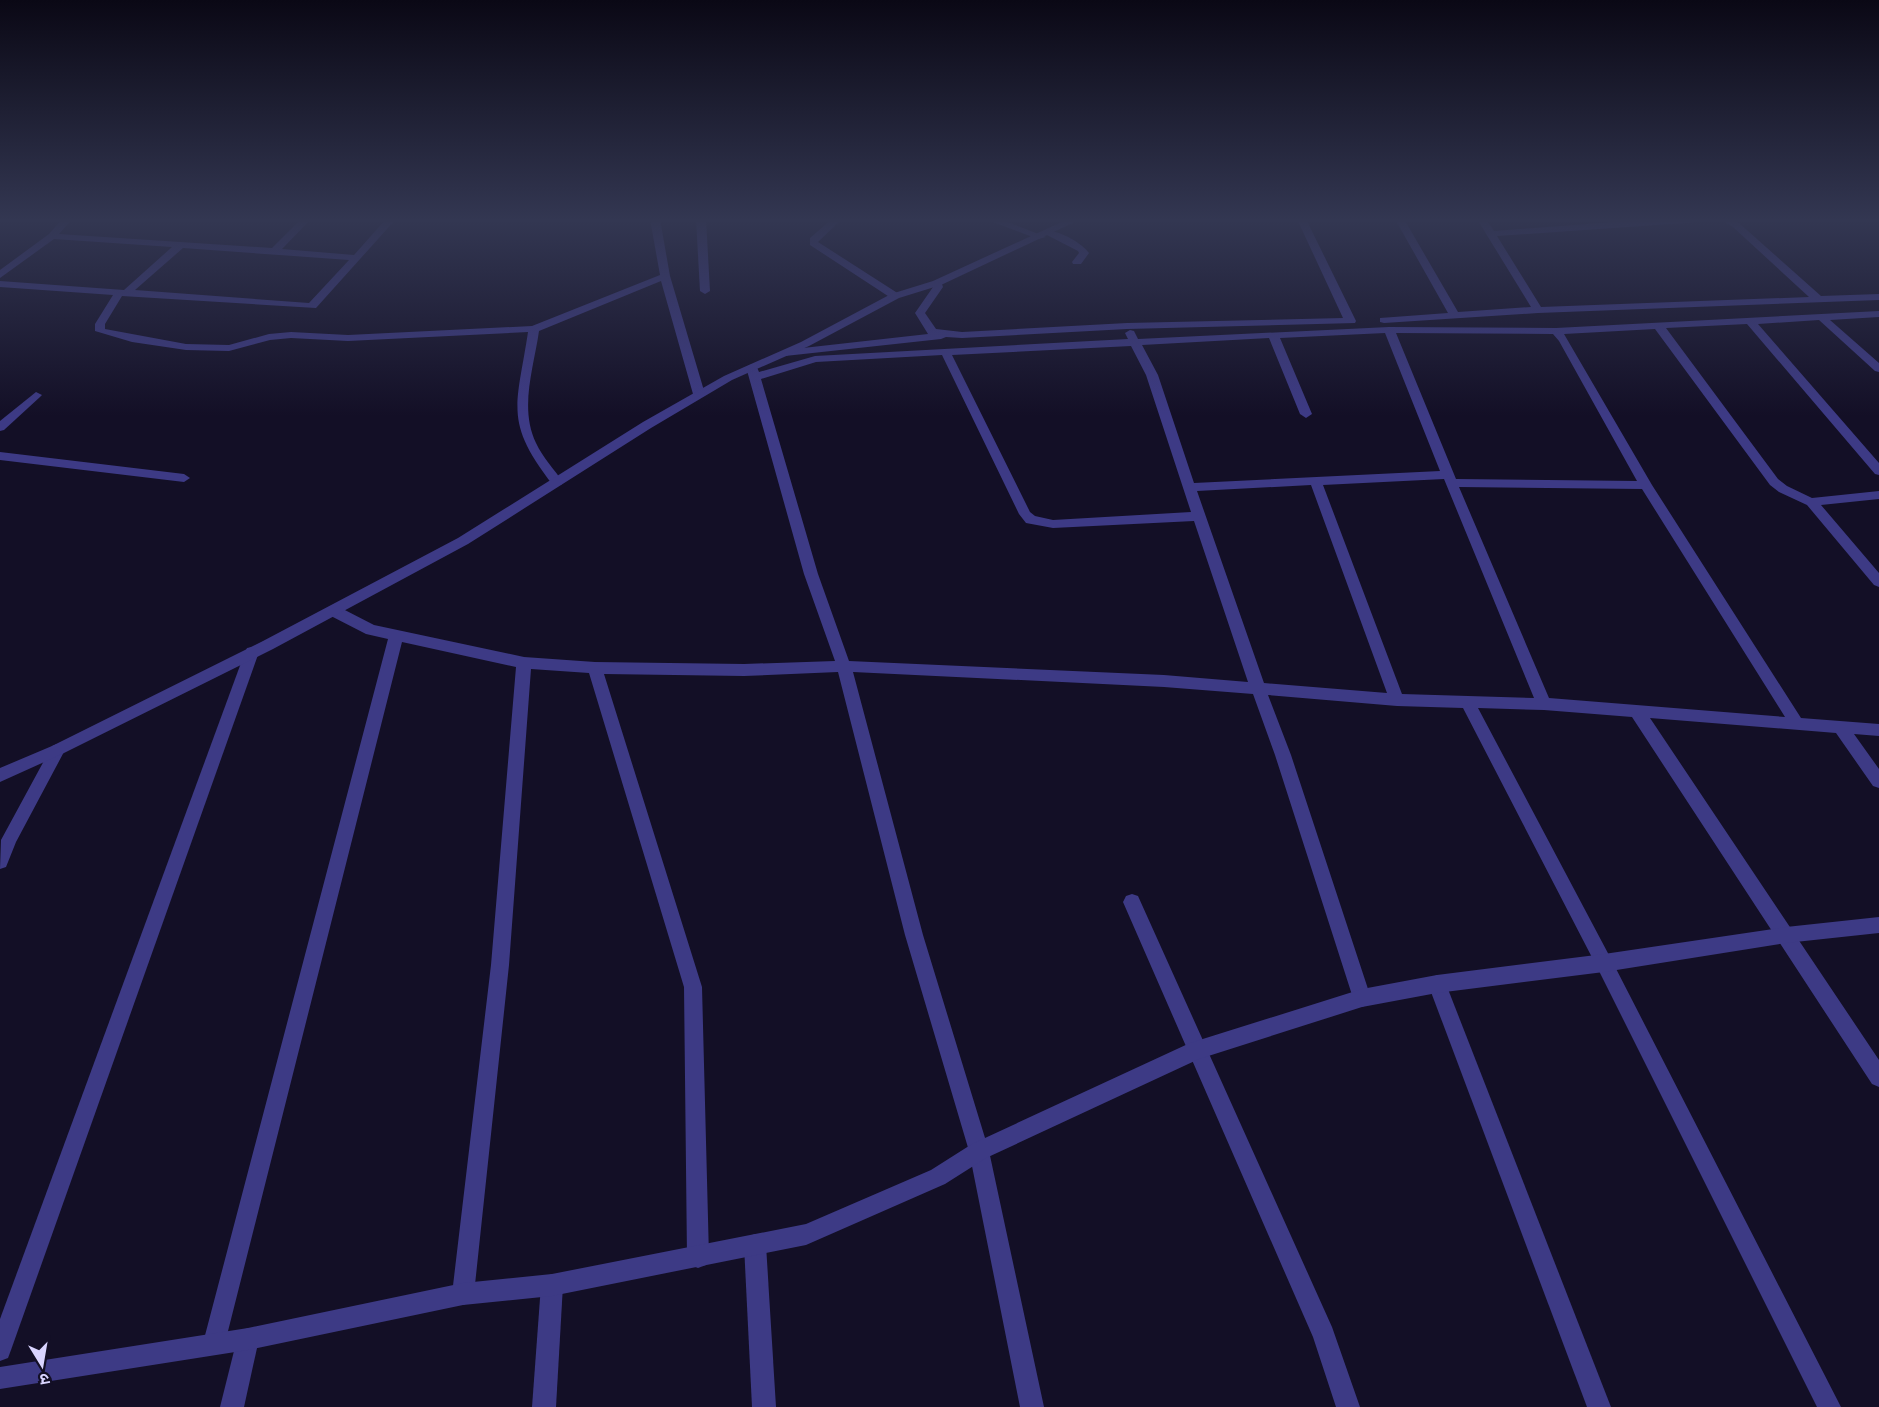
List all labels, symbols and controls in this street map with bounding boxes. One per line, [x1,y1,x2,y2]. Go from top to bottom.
north arrow [12,1335,72,1395]
text: उ [38,1369,51,1390]

